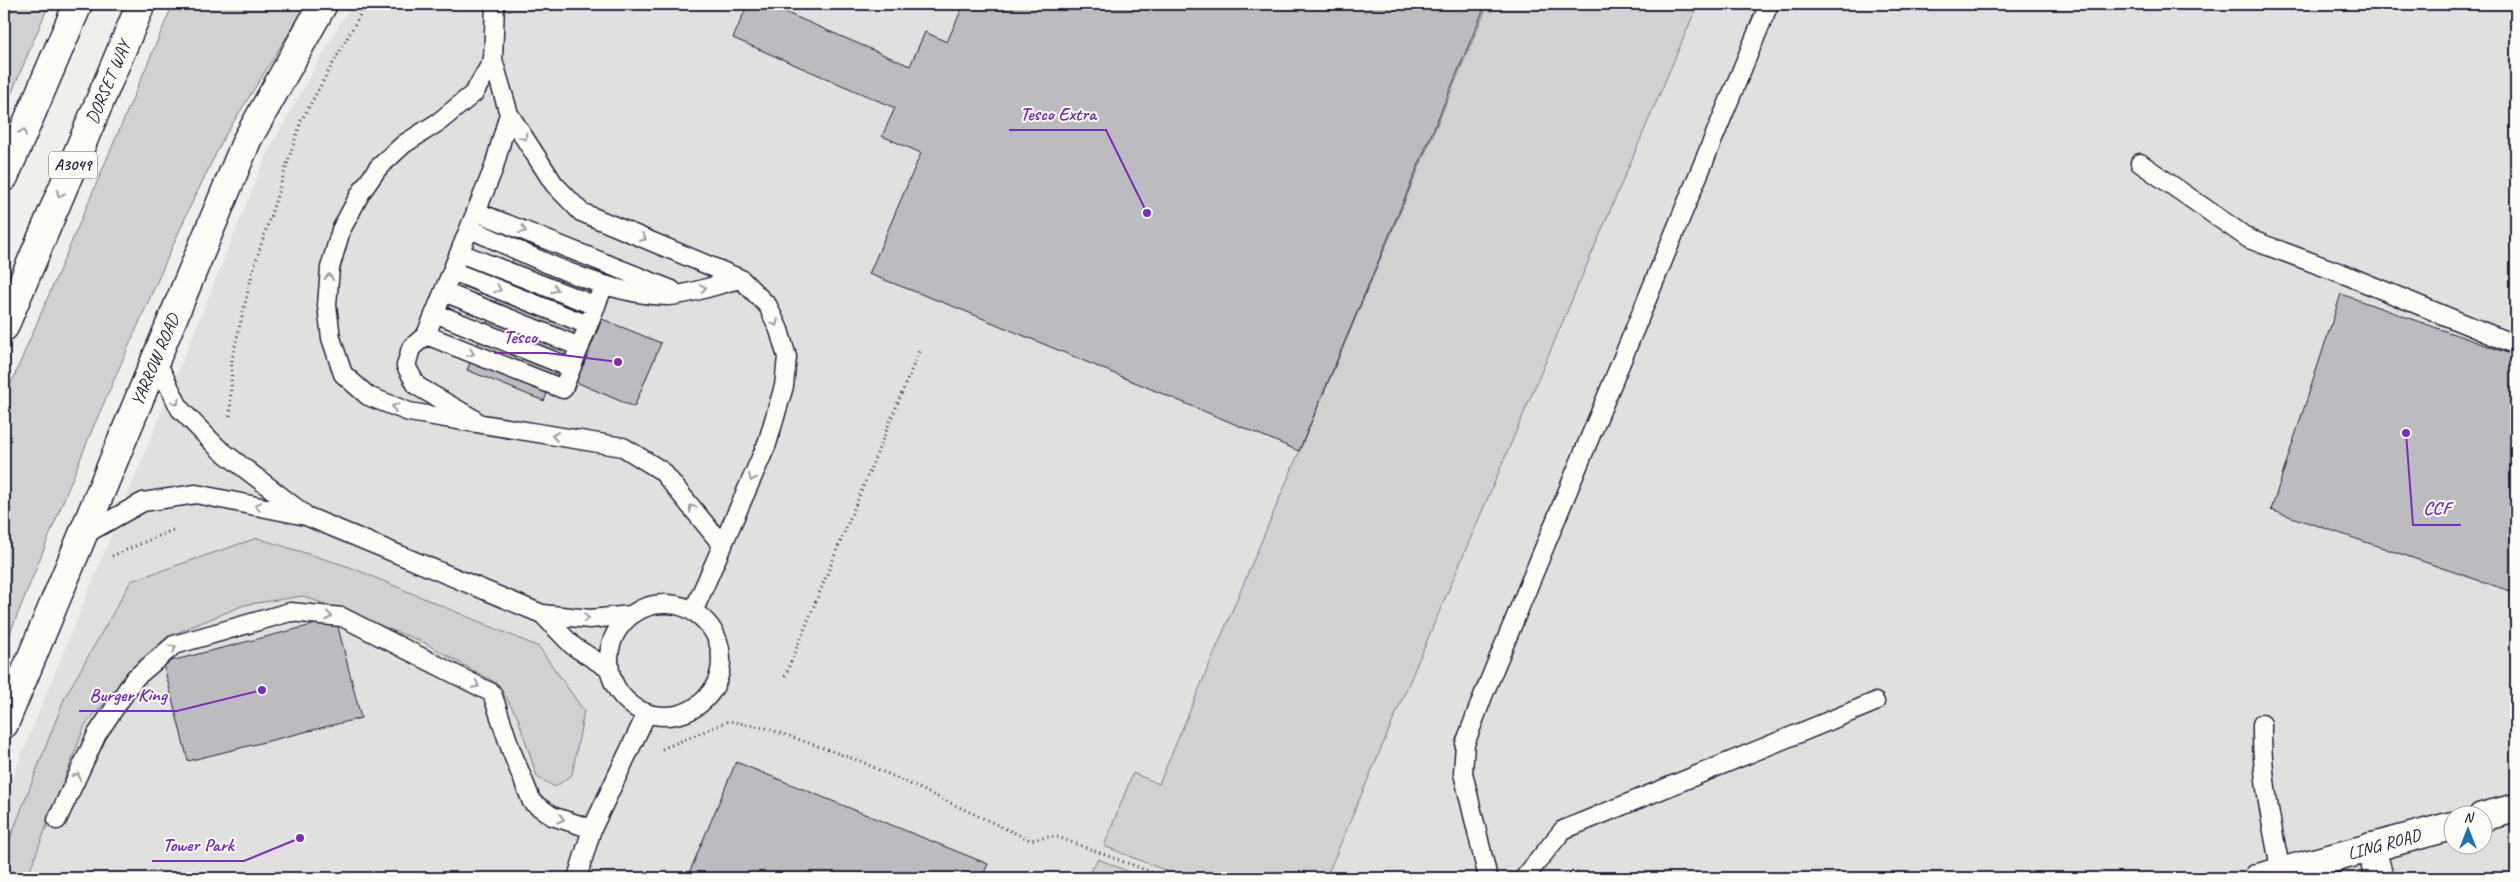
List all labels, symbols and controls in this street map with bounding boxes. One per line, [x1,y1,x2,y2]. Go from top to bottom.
street label: DORSET WAY [81,34,136,127]
callout: Tesco Extra [1009,96,1106,130]
text: Tesco Extra [1020,102,1098,126]
one-way arrow [17,128,27,137]
one-way arrow [517,132,527,141]
road number: A3049 [49,152,97,178]
one-way arrow [56,189,66,197]
one-way arrow [518,224,526,234]
one-way arrow [638,232,647,243]
one-way arrow [323,272,334,280]
one-way arrow [493,283,502,293]
one-way arrow [550,283,559,294]
one-way arrow [699,283,708,294]
street label: YARROW ROAD [126,309,185,409]
one-way arrow [769,318,780,327]
callout: Tesco [494,319,547,353]
text: Tesco [503,325,539,349]
one-way arrow [466,347,475,357]
one-way arrow [170,397,181,406]
one-way arrow [392,403,400,413]
one-way arrow [551,431,559,441]
one-way arrow [748,473,759,482]
callout: CCF [2413,491,2461,525]
text: CCF [2423,496,2454,520]
one-way arrow [254,502,263,512]
one-way arrow [689,505,697,514]
one-way arrow [326,610,334,621]
one-way arrow [583,613,591,623]
one-way arrow [167,644,176,654]
callout: Burger King [79,677,177,711]
one-way arrow [470,678,479,688]
text: Burger King [89,683,169,707]
one-way arrow [71,772,82,781]
north arrow [2442,804,2492,854]
text: N [2464,809,2475,826]
one-way arrow [556,813,564,823]
street label: LING ROAD [2345,823,2424,864]
callout: Tower Park [152,827,244,861]
text: Tower Park [162,833,235,857]

